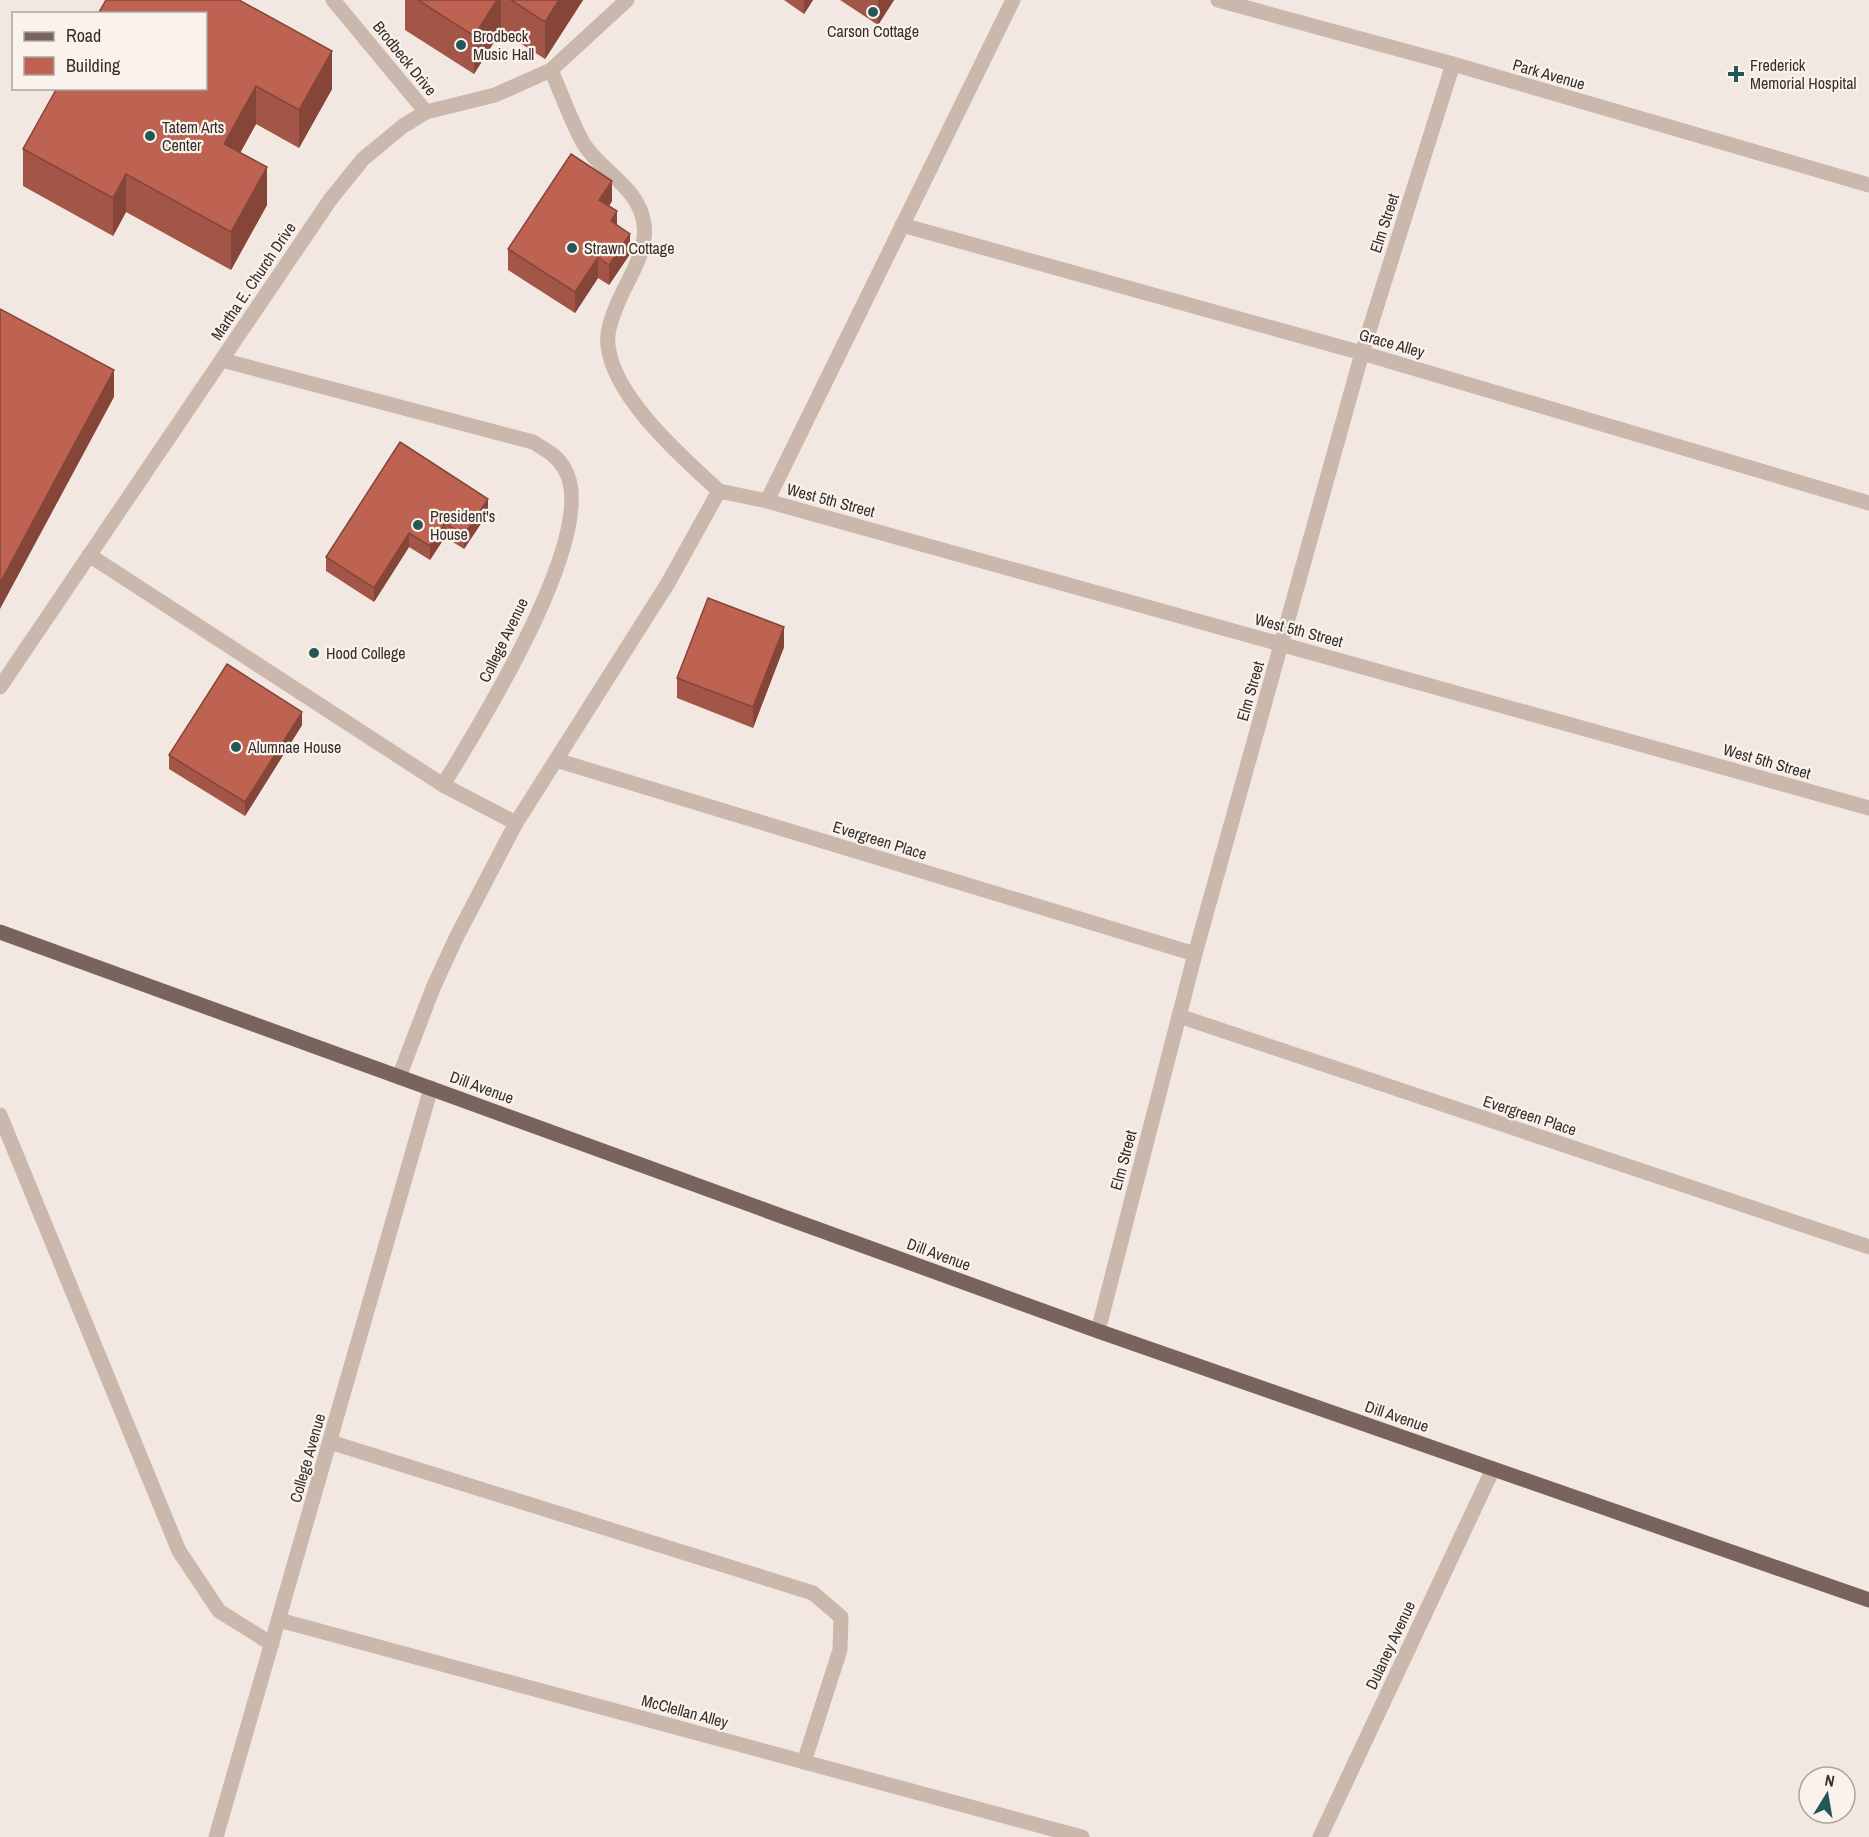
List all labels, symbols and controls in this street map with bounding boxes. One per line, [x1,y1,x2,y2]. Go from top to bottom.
marker: Carson Cottage [866,5,880,19]
legend [12,12,207,90]
street label: Brodbeck Drive [368,16,442,100]
place label: Carson Cottage [827,20,919,42]
text: Road [66,23,101,48]
place label: Brodbeck Music Hall [473,25,534,65]
marker: Brodbeck Music Hall [454,38,468,52]
text: Building [66,53,121,78]
street label: Park Avenue [1510,53,1588,95]
place label: Frederick Memorial Hospital [1750,54,1857,94]
marker: Frederick Memorial Hospital [1727,65,1745,83]
place label: Tatem Arts Center [162,116,224,156]
marker: Tatem Arts Center [143,129,157,143]
street label: Elm Street [1364,190,1404,256]
street label: Martha E. Church Drive [205,218,301,344]
place label: Strawn Cottage [584,237,674,259]
marker: Strawn Cottage [565,241,579,255]
street label: Grace Alley [1357,323,1428,363]
street label: West 5th Street [785,478,878,522]
place label: President's House [430,505,495,545]
marker: President's House [411,518,425,532]
street label: College Avenue [473,594,533,686]
street label: West 5th Street [1253,608,1346,652]
place label: Hood College [326,642,406,664]
marker: Hood College [307,646,321,660]
street label: Elm Street [1231,658,1269,723]
place label: Alumnae House [247,736,341,758]
street label: West 5th Street [1721,738,1814,784]
marker: Alumnae House [229,740,243,754]
street label: Evergreen Place [830,815,930,865]
street label: Dill Avenue [447,1065,517,1109]
street label: Evergreen Place [1480,1090,1580,1140]
street label: Elm Street [1104,1127,1142,1192]
street label: Dill Avenue [904,1232,974,1276]
street label: Dill Avenue [1362,1395,1432,1437]
street label: College Avenue [284,1411,330,1505]
street label: Dulaney Avenue [1360,1597,1420,1693]
street label: McClellan Alley [639,1689,731,1733]
north arrow [1797,1765,1857,1825]
text: N [1823,1769,1837,1792]

